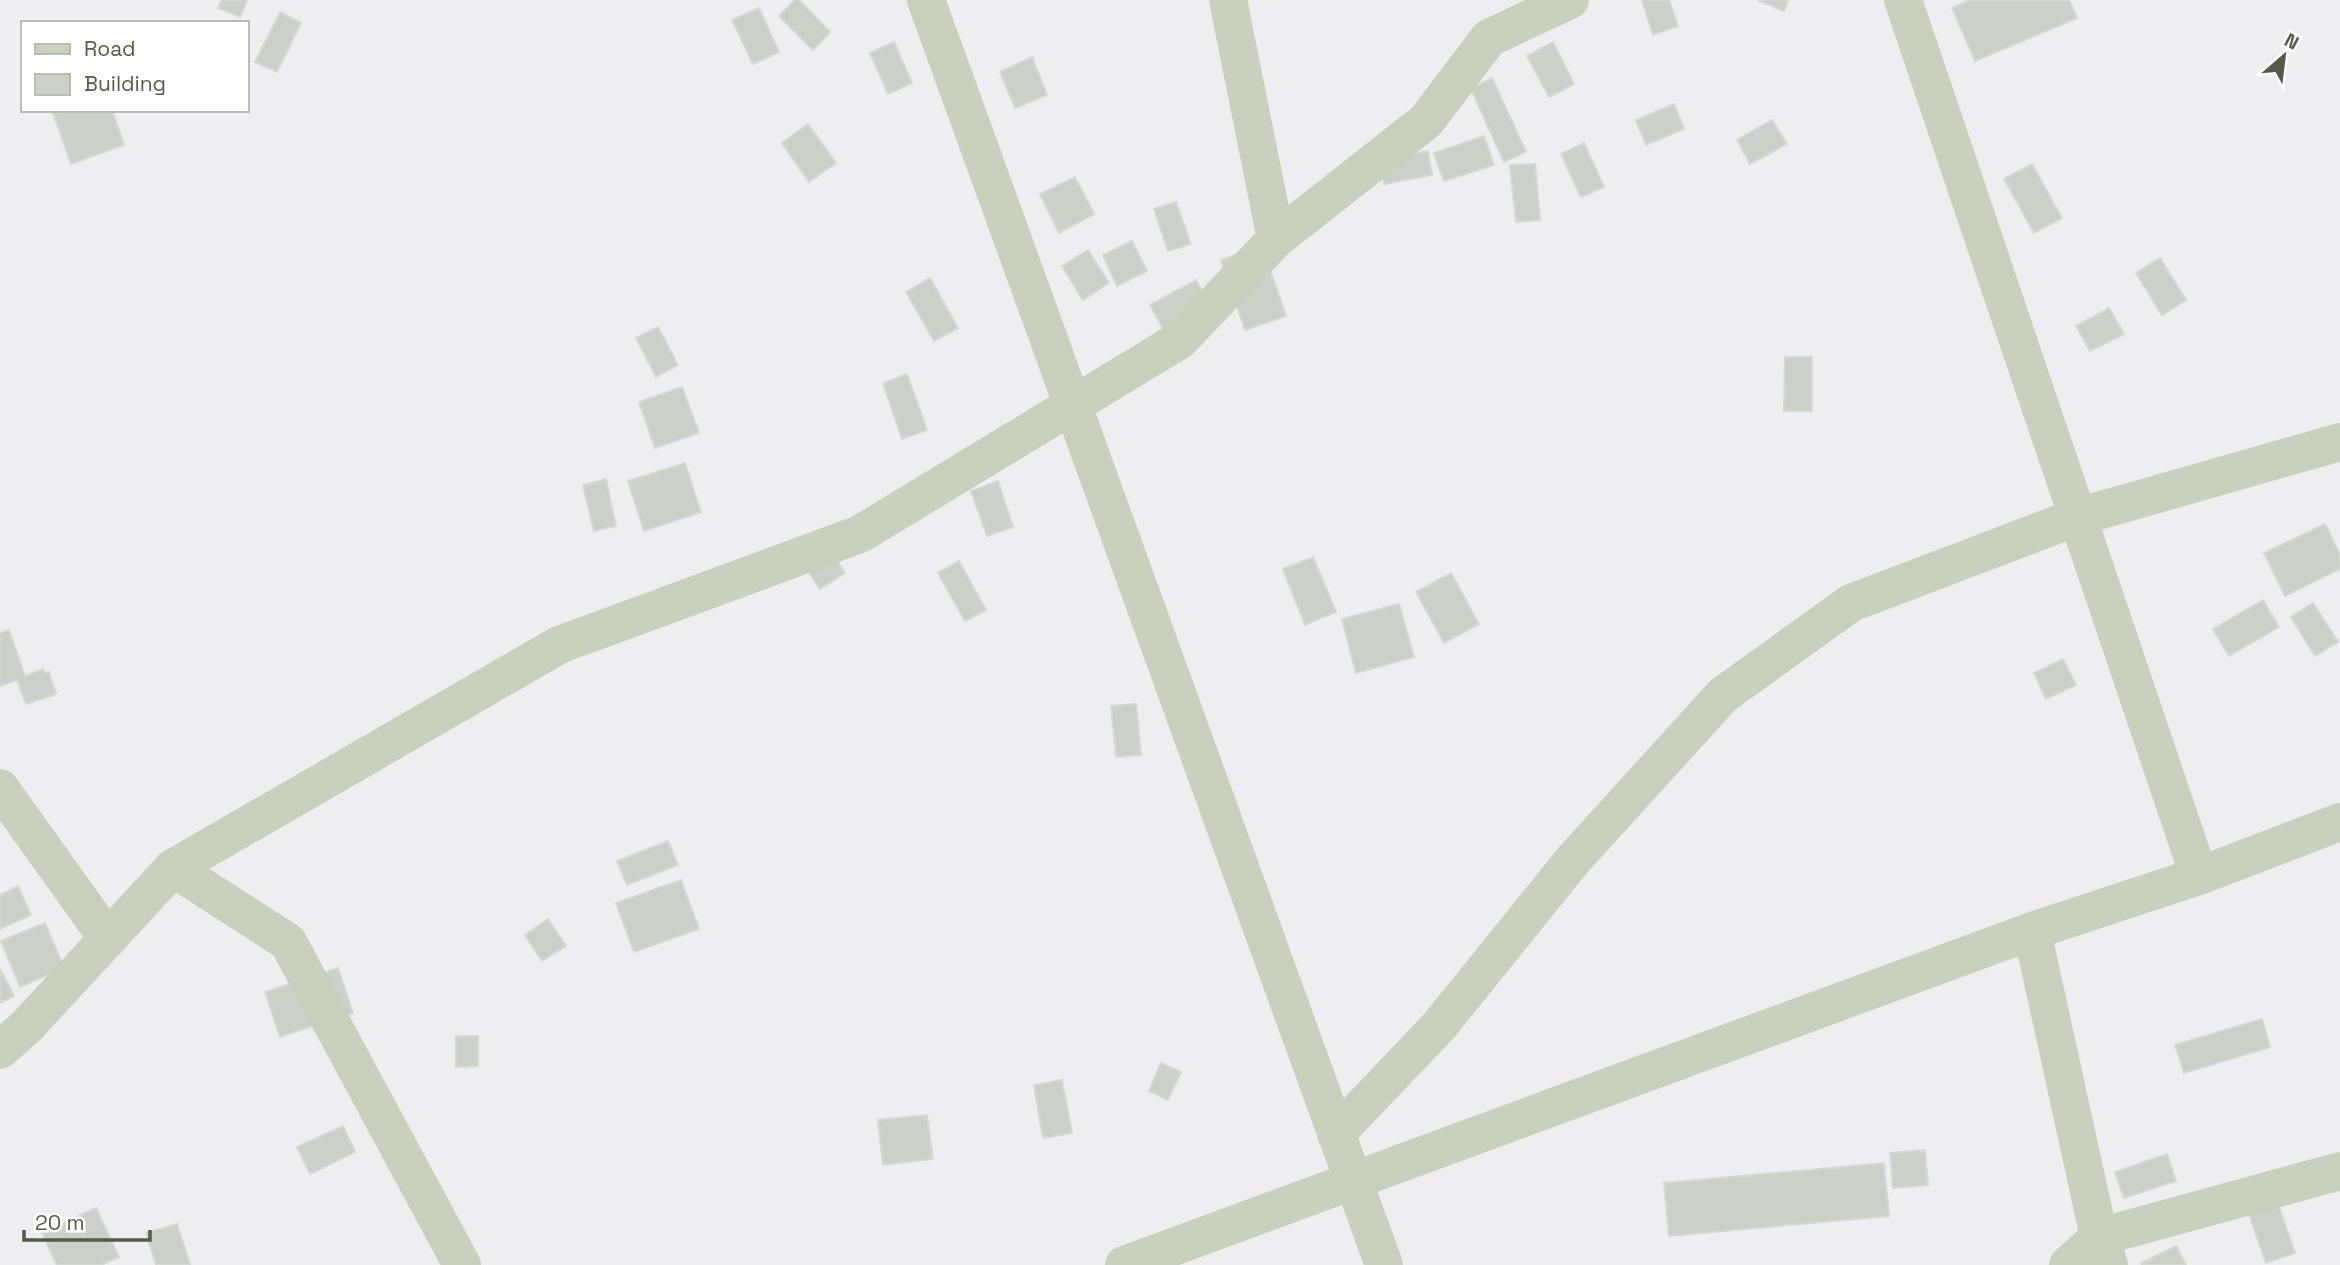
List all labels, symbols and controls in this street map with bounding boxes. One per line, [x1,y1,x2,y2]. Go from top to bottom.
legend [21,21,248,112]
north arrow [2249,21,2319,91]
text: N [2280,27,2303,55]
text: Road [84,35,136,62]
text: Building [84,70,166,97]
scale bar [24,1198,150,1242]
text: 20 m [35,1209,85,1236]

